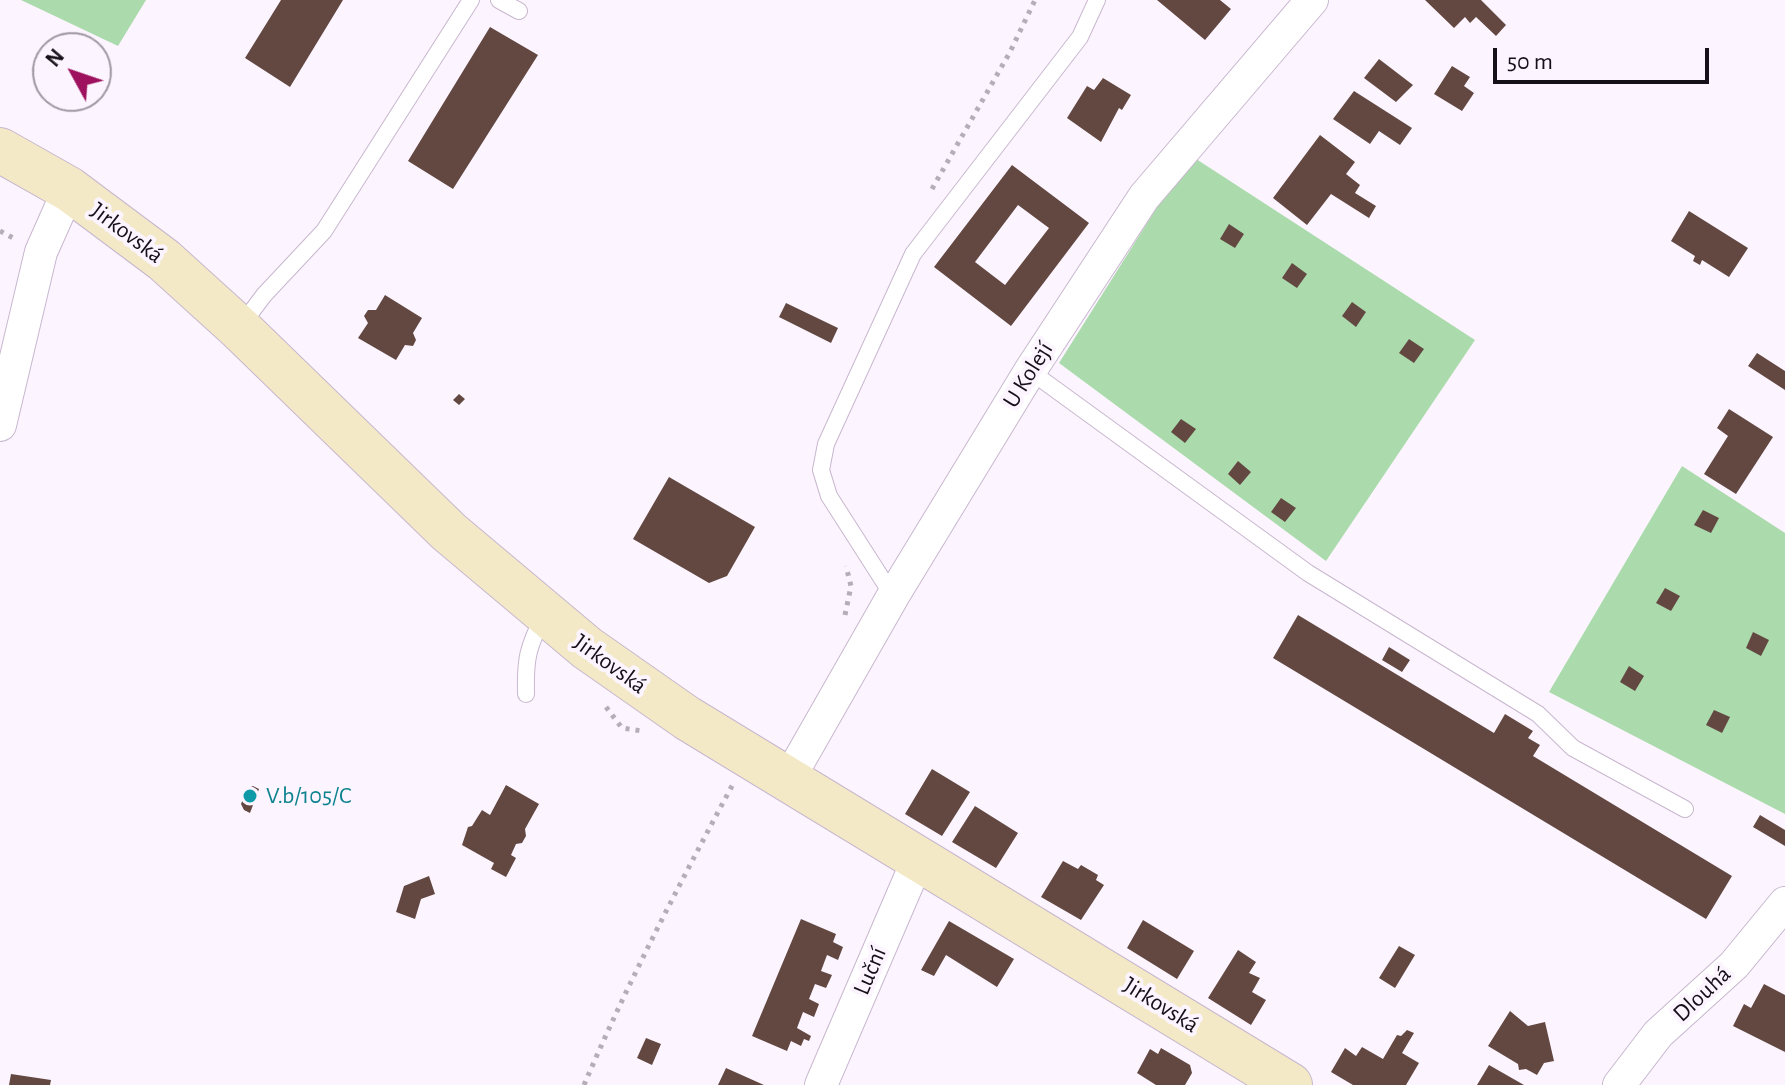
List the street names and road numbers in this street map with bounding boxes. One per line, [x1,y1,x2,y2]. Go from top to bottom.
street label: Jirkovská [85,196,169,270]
street label: U Kolejí [997,337,1059,413]
street label: Jirkovská [568,628,652,700]
street label: Luční [847,943,893,999]
street label: Dlouhá [1667,960,1737,1028]
street label: Jirkovská [1118,971,1204,1039]

